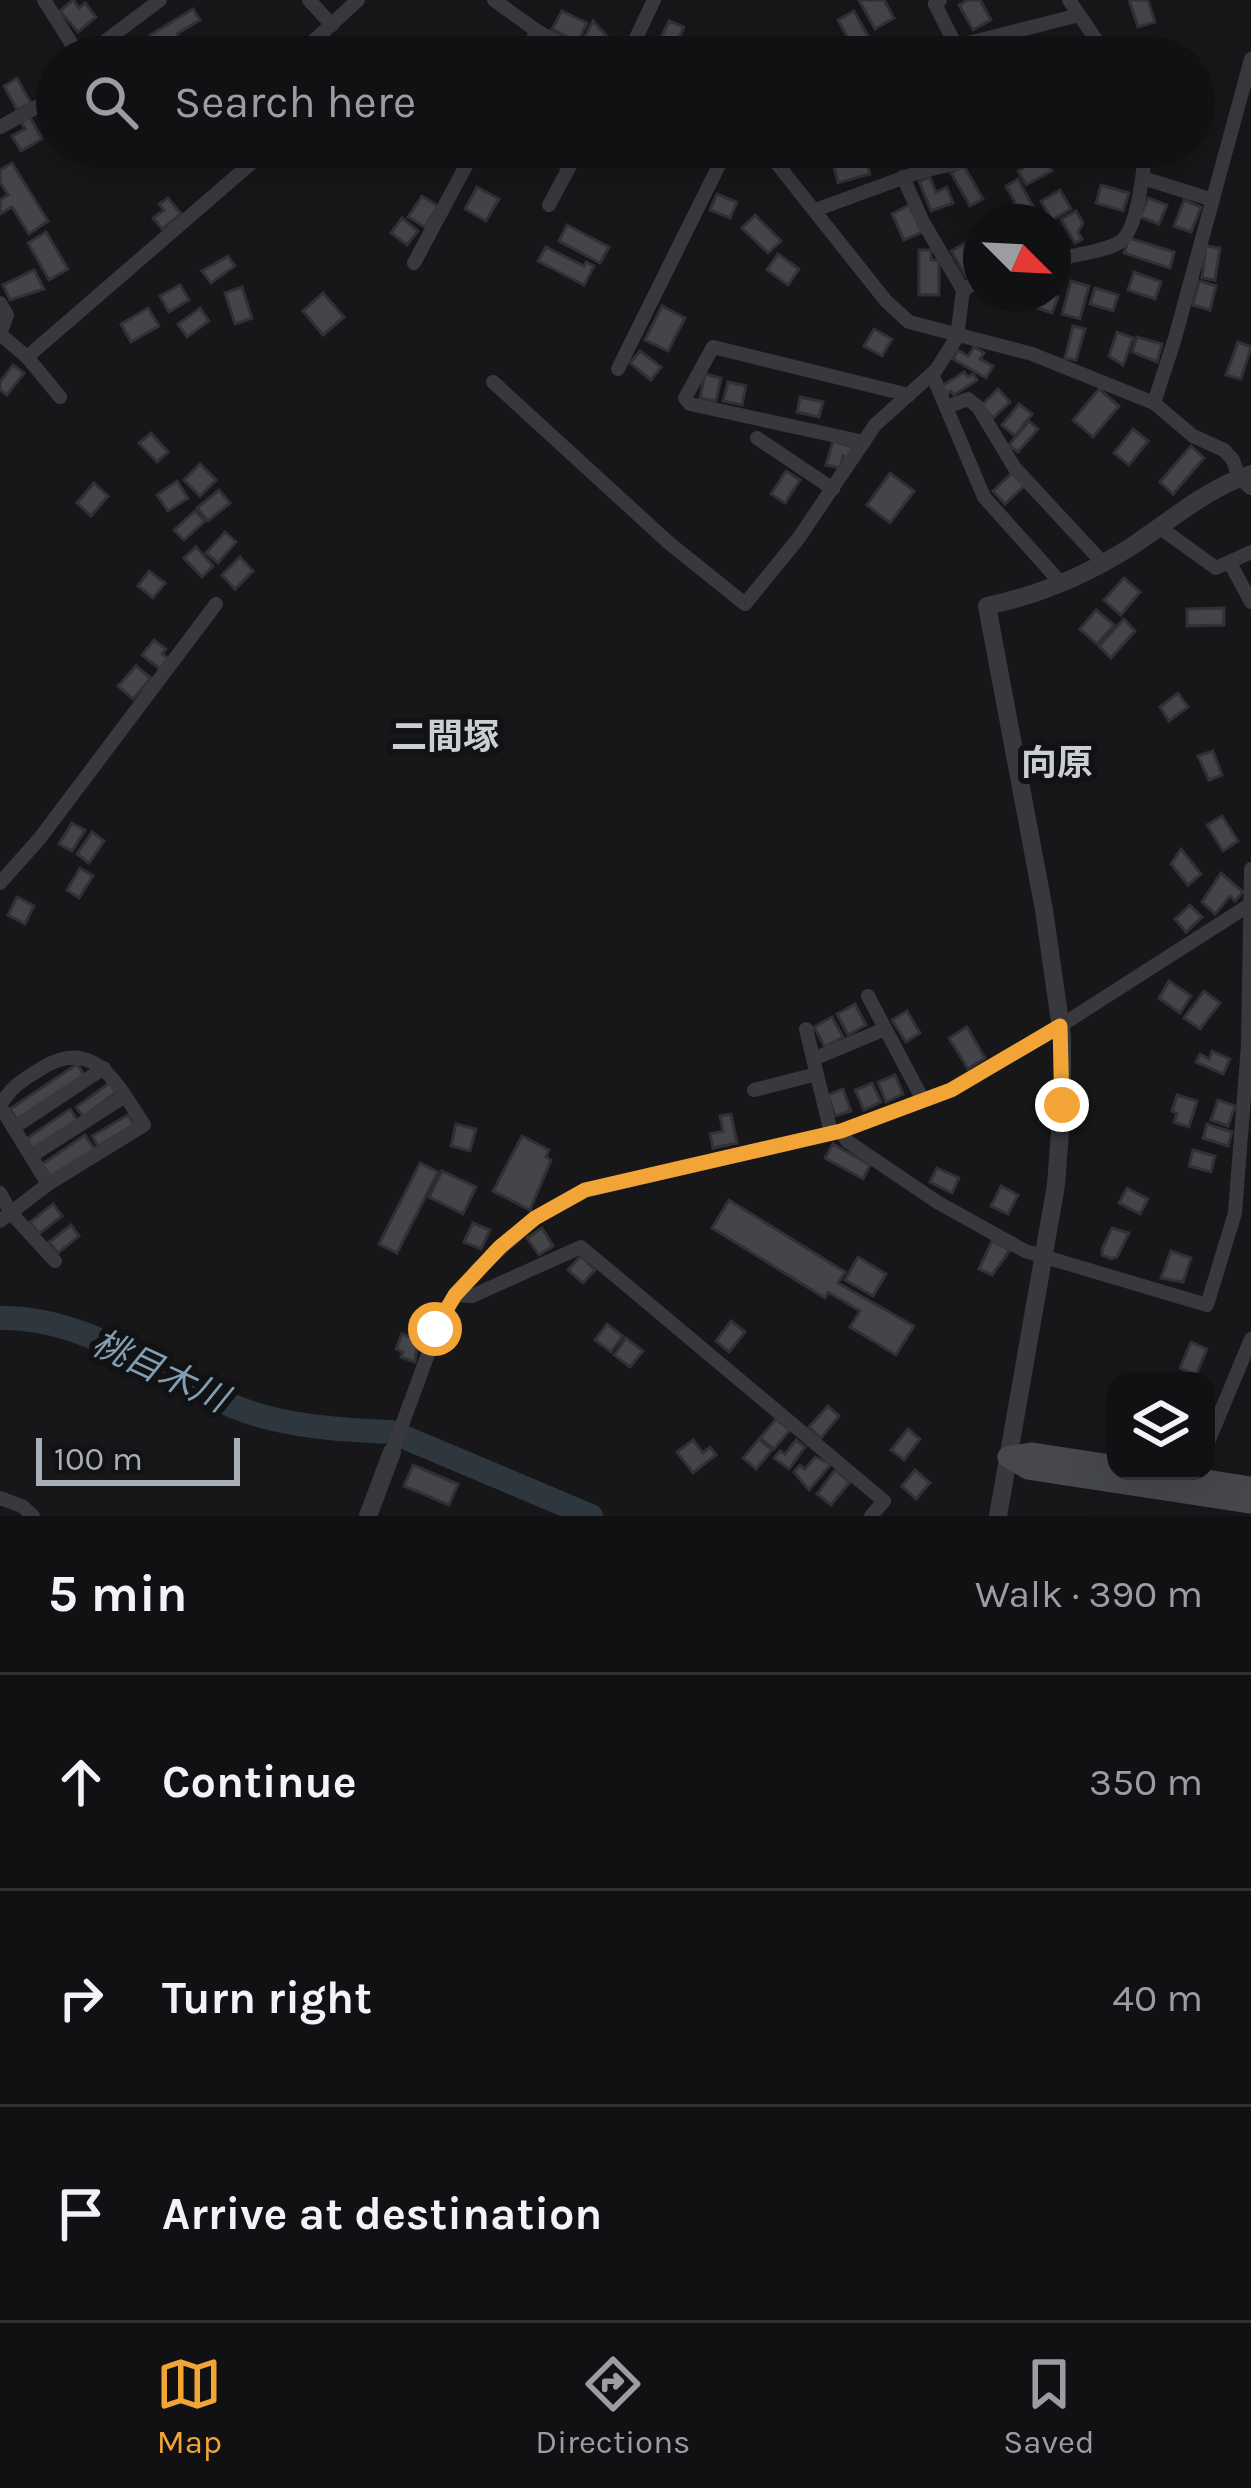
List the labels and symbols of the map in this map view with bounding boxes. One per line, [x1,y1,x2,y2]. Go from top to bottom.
north arrow [963,204,1071,312]
district label: 二間塚 [391,716,499,758]
district label: 向原 [1021,742,1093,784]
route end [1035,1078,1089,1132]
route start [408,1302,462,1356]
water label: 桃目木川 [86,1322,238,1422]
scale bar [36,1432,240,1485]

